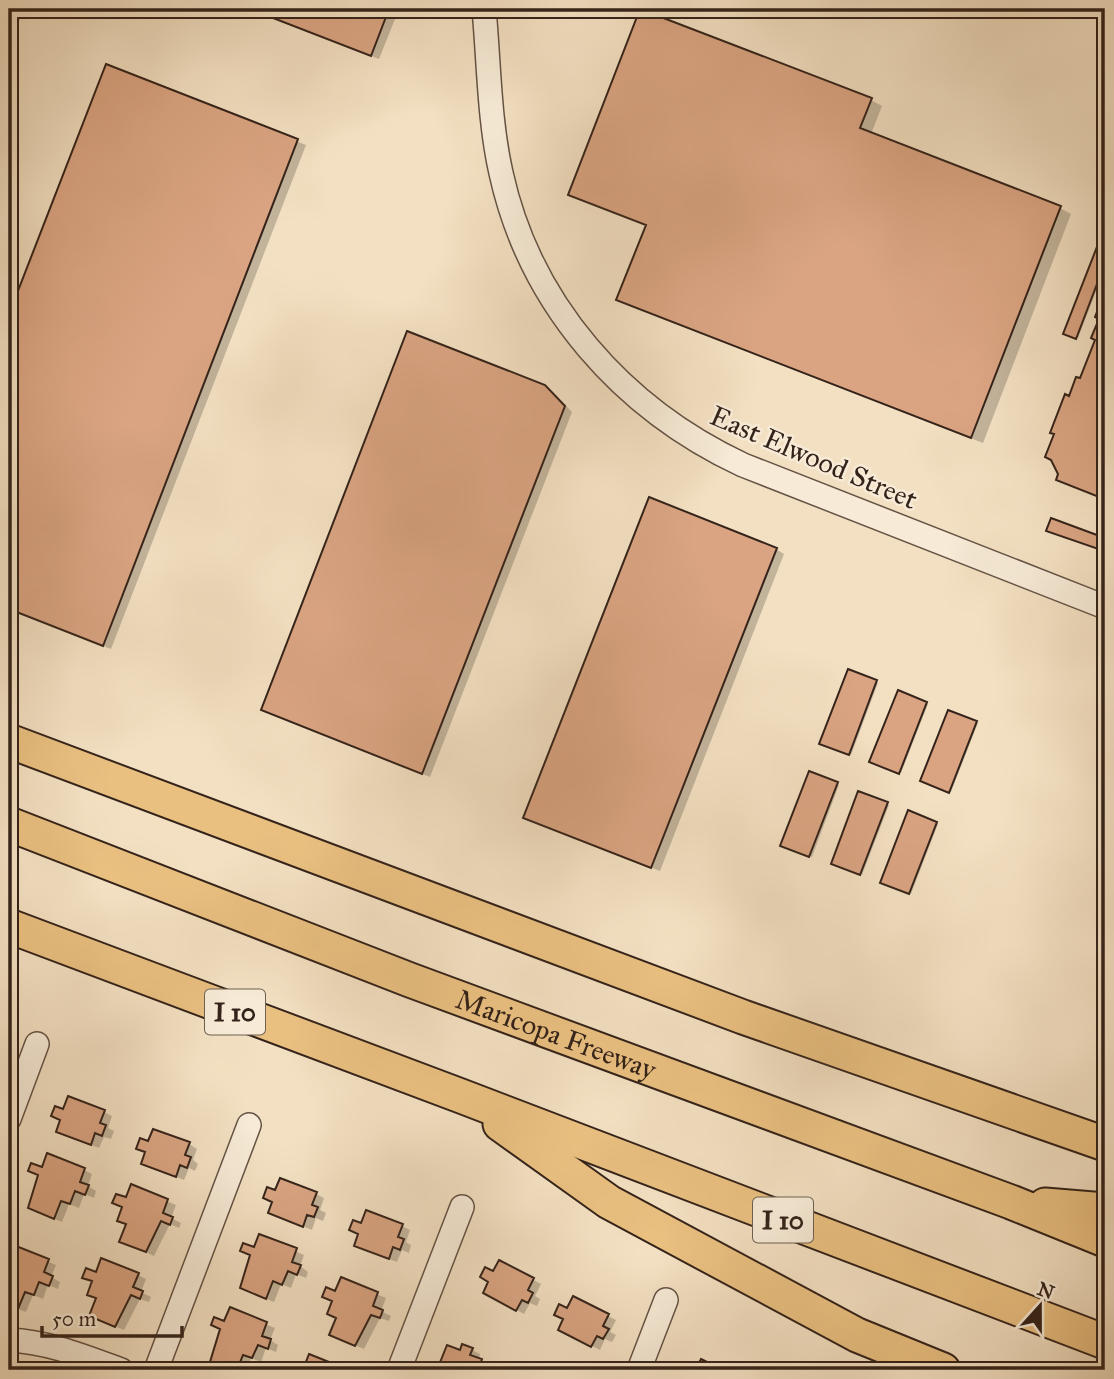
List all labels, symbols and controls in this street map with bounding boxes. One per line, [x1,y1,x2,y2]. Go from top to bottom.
street label: East Elwood Street [705,398,923,517]
street label: Maricopa Freeway [451,981,662,1088]
road number: I 10 [205,990,265,1035]
road number: I 10 [753,1198,813,1242]
north arrow [1006,1270,1076,1340]
text: N [1034,1277,1058,1304]
scale bar [42,1295,182,1339]
text: 50 m [52,1306,97,1332]

